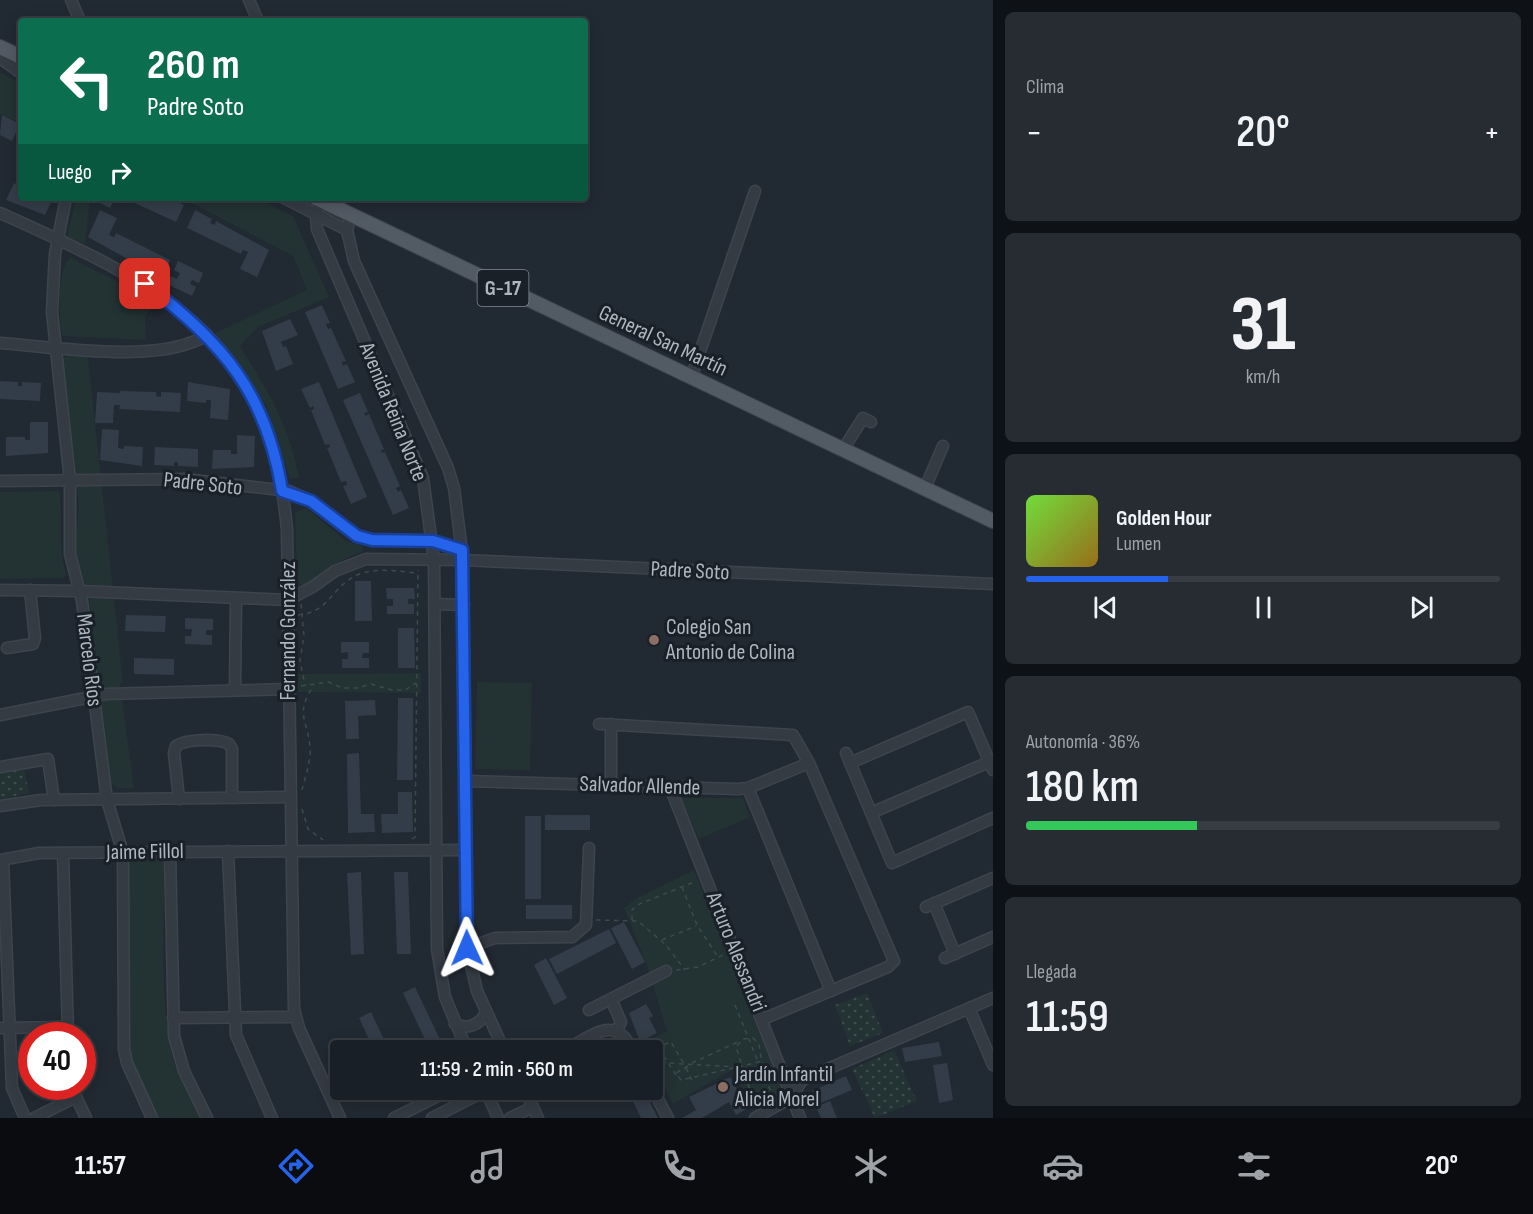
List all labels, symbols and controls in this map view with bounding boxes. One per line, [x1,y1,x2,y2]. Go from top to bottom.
text: 260 m [147,40,240,91]
icon: left [48,42,126,120]
text: Clima [1026,75,1064,99]
text: Padre Soto [147,91,244,123]
text: 20° [1236,105,1290,160]
text: − [1026,113,1042,153]
text: + [1484,113,1500,153]
icon: right [104,156,137,189]
text: Luego [48,159,92,186]
pin [119,258,170,309]
icon: arrive [128,267,161,300]
road number: G-17 [478,270,528,306]
text: 31 [1230,279,1296,372]
street label: General San Martín [594,299,732,383]
street label: Avenida Reina Norte [352,338,433,485]
text: km/h [1246,365,1280,389]
street label: Padre Soto [162,466,244,502]
text: Golden Hour [1116,505,1212,532]
text: Lumen [1116,532,1161,556]
street label: Padre Soto [650,555,730,587]
street label: Fernando González [275,561,302,701]
icon: previous [1089,591,1122,624]
icon: pause [1247,591,1280,624]
icon: next [1405,591,1438,624]
street label: Marcelo Ríos [70,612,108,708]
place label: Colegio San Antonio de Colina [665,614,795,666]
marker: Colegio San Antonio de Colina [647,633,661,647]
text: Autonomía · 36% [1026,730,1140,754]
text: 180 km [1026,760,1139,815]
street label: Salvador Allende [579,770,701,802]
street label: Jaime Fillol [105,838,184,866]
street label: Arturo Alessandri [699,887,772,1016]
position arrow [435,916,499,980]
text: Llegada [1026,960,1077,984]
text: 11:59 [1026,990,1109,1045]
speed limit sign: 40 [18,1022,96,1100]
text: 11:59 · 2 min · 560 m [420,1056,573,1083]
place label: Jardín Infantil Alicia Morel [734,1061,833,1113]
marker: Jardín Infantil Alicia Morel [716,1080,730,1094]
icon: directions [275,1145,317,1187]
icon: music [467,1145,509,1187]
icon: phone [658,1145,700,1187]
icon: climate [850,1145,892,1187]
icon: car [1042,1145,1084,1187]
icon: filters [1233,1145,1275,1187]
text: 11:57 [75,1150,126,1182]
text: 20° [1425,1150,1458,1182]

